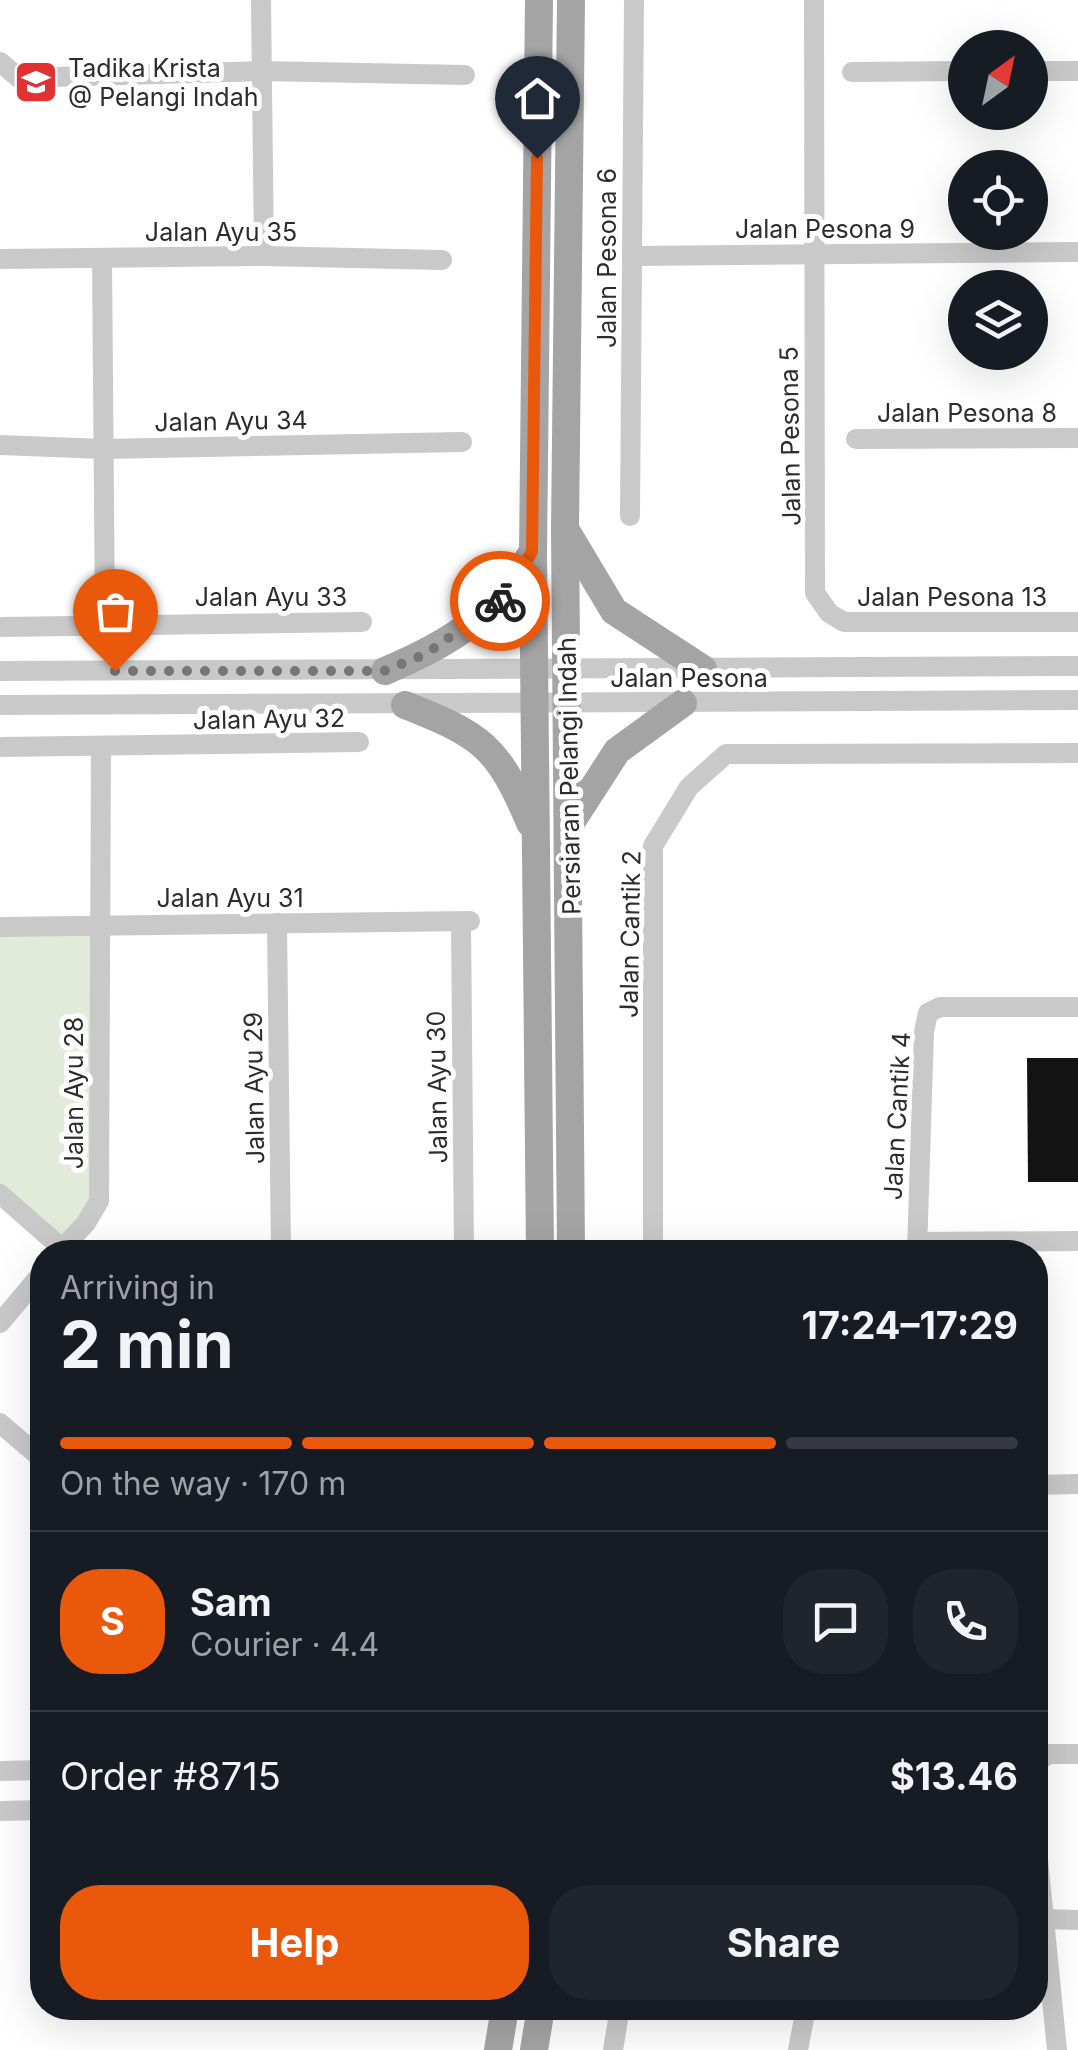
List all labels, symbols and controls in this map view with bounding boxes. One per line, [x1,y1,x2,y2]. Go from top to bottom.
north arrow [948,30,1048,130]
map controls [948,30,1048,370]
place label: Tadika Krista @ Pelangi Indah [68,53,258,112]
pin [495,56,580,159]
school or university icon: Tadika Krista @ Pelangi Indah [13,59,59,105]
icon: home [510,71,565,126]
button: locate [948,150,1048,250]
street label: Jalan Pesona 6 [592,168,622,348]
street label: Jalan Pesona 9 [735,214,915,244]
street label: Jalan Ayu 35 [145,217,297,247]
button: layers [948,270,1048,370]
street label: Jalan Pesona 5 [773,346,807,526]
street label: Jalan Pesona 8 [877,398,1057,428]
street label: Jalan Ayu 34 [154,405,308,437]
courier [450,551,550,651]
pin [73,569,158,672]
icon: bike [473,574,528,629]
street label: Jalan Ayu 33 [195,582,347,612]
street label: Jalan Pesona 13 [857,582,1047,612]
icon: bag [88,584,143,639]
street label: Persiaran Pelangi Indah [552,637,586,915]
street label: Jalan Pesona [610,663,768,693]
street label: Jalan Ayu 32 [193,703,345,735]
street label: Jalan Cantik 2 [614,850,646,1018]
street label: Jalan Ayu 31 [156,883,304,913]
street label: Jalan Ayu 30 [421,1010,453,1164]
street label: Jalan Ayu 29 [238,1012,270,1164]
street label: Jalan Ayu 28 [59,1017,89,1169]
street label: Jalan Cantik 4 [878,1031,916,1201]
text: Arriving in [60,1268,215,1307]
text: 17:24–17:29 [802,1302,1018,1348]
text: 2 min [60,1305,234,1384]
text: On the way · 170 m [60,1464,346,1503]
button: chat [783,1569,888,1674]
button: phone [913,1569,1018,1674]
text: Sam [190,1579,272,1625]
text: S [100,1598,125,1644]
text: Courier · 4.4 [190,1625,379,1664]
text: Order #8715 [60,1753,281,1799]
text: $13.46 [890,1753,1018,1799]
button: Help [60,1885,529,2000]
button: Share [549,1885,1018,2000]

